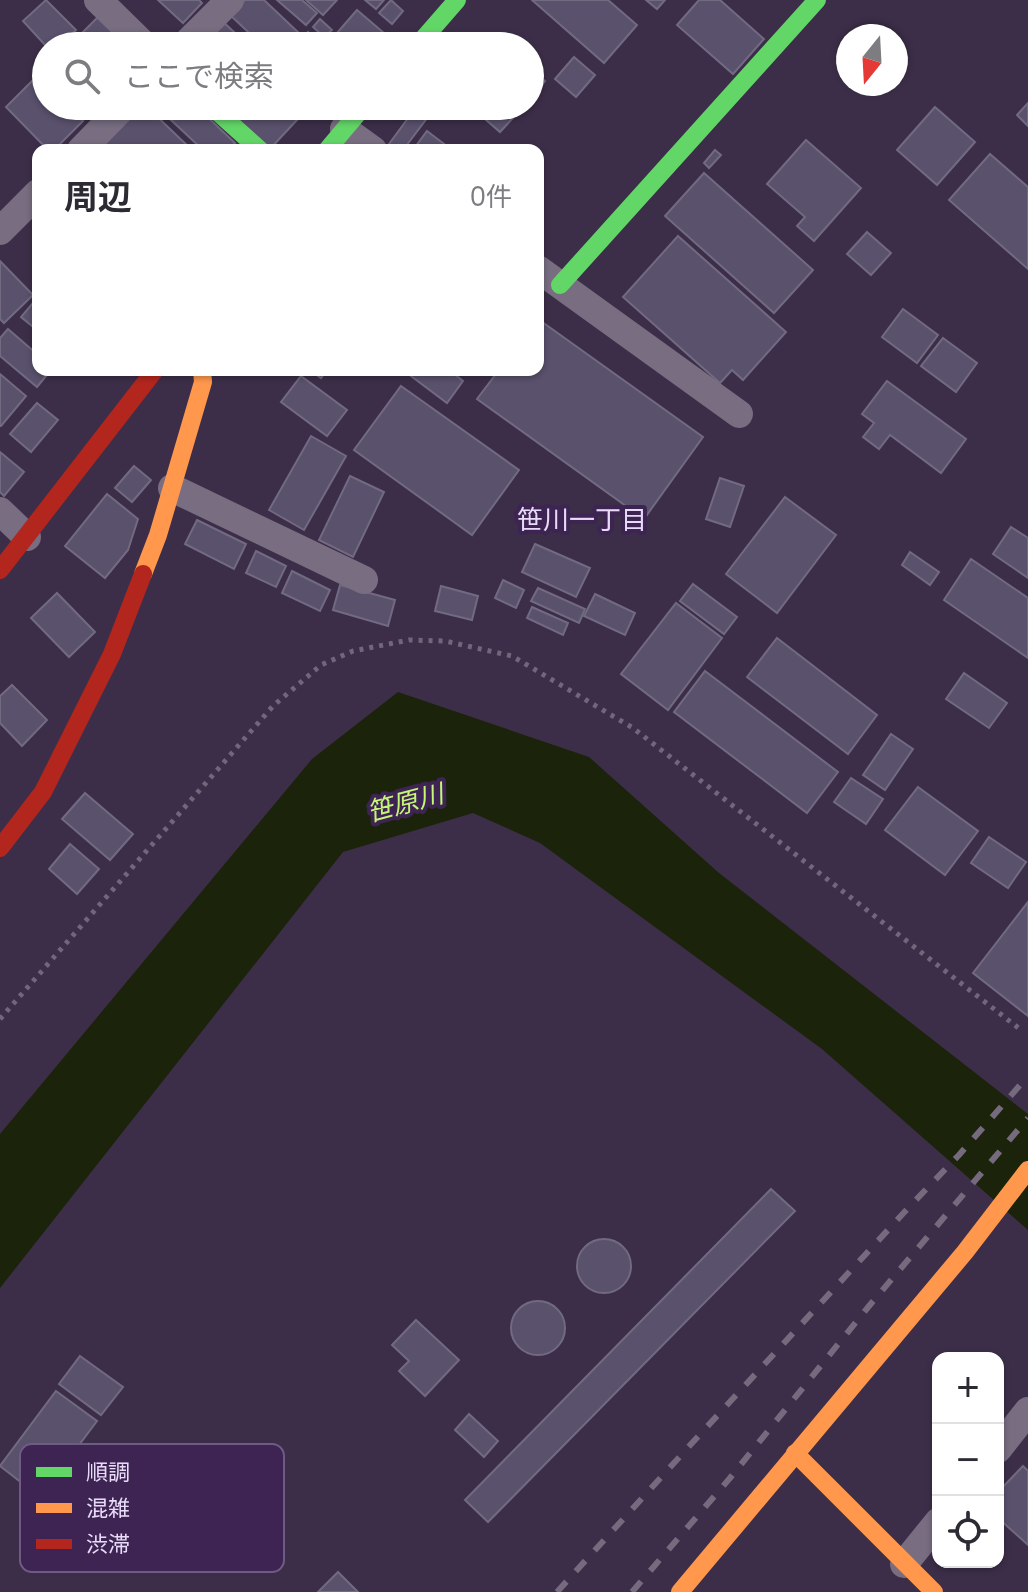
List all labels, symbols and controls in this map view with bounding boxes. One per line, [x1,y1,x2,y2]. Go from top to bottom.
north arrow [836,24,908,96]
search box [32,32,544,120]
icon: search [60,54,104,98]
text: ここで検索 [124,55,274,98]
text: 周辺 [64,173,132,221]
text: 0件 [470,179,512,215]
district label: 笹川一丁目 [517,502,647,538]
water label: 笹原川 [363,775,450,830]
map controls [932,1352,1004,1568]
button: + [932,1352,1004,1424]
button: − [932,1424,1004,1496]
legend [20,1444,284,1572]
text: 順調 [86,1457,130,1488]
text: 混雑 [86,1493,130,1524]
button: locate [932,1496,1004,1568]
text: 渋滞 [86,1529,130,1560]

